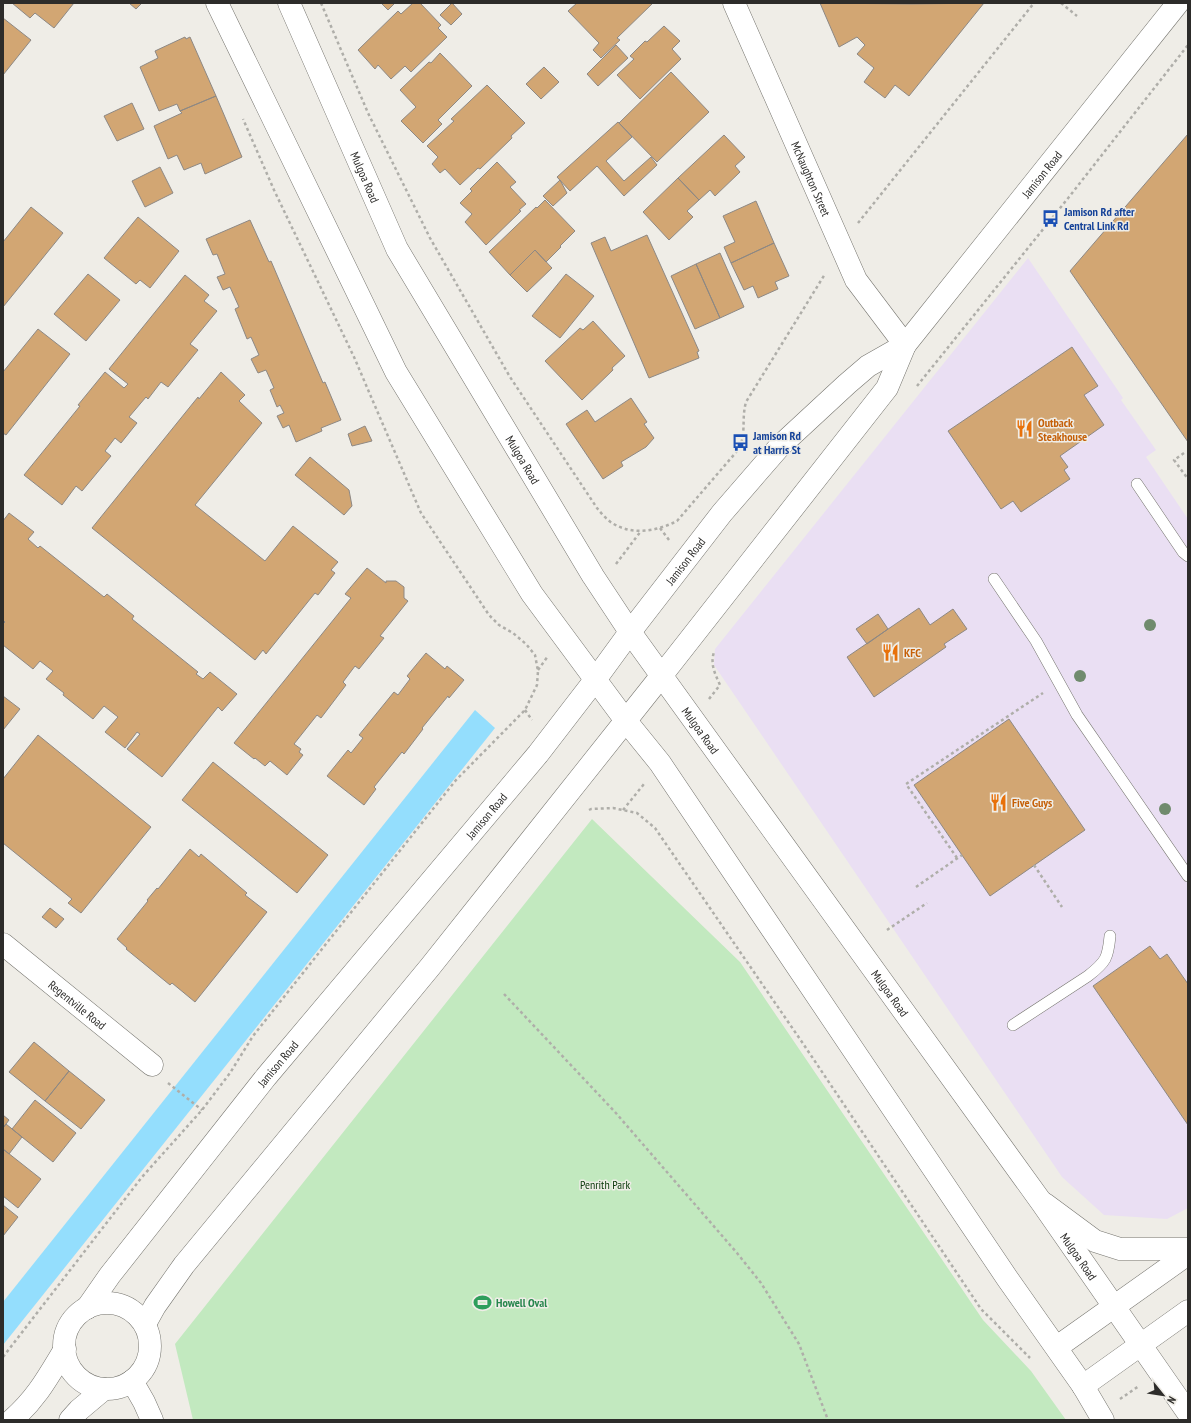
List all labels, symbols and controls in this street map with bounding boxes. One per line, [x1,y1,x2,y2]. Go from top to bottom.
street label: McNaughton Street [788,139,835,219]
street label: Jamison Road [1018,148,1065,201]
street label: Mulgoa Road [348,149,383,205]
place label: Jamison Rd after Central Link Rd [1063,204,1135,233]
bus stop icon: Jamison Rd after Central Link Rd [1041,208,1061,228]
place label: Outback Steakhouse [1038,415,1087,444]
restaurant icon: Outback Steakhouse [1015,419,1035,439]
place label: Jamison Rd at Harris St [752,428,801,457]
street label: Mulgoa Road [503,432,543,486]
bus stop icon: Jamison Rd at Harris St [730,432,750,452]
street label: Jamison Road [661,534,708,588]
restaurant icon: KFC [881,642,901,662]
place label: KFC [904,645,921,660]
street label: Mulgoa Road [679,704,723,756]
street label: Jamison Road [462,789,510,843]
restaurant icon: Five Guys [989,792,1009,812]
place label: Five Guys [1012,795,1052,810]
street label: Mulgoa Road [869,967,912,1019]
street label: Regentville Road [46,977,109,1032]
street label: Jamison Road [253,1037,301,1090]
park label: Penrith Park [580,1177,630,1192]
street label: Mulgoa Road [1057,1230,1101,1283]
sports icon: Howell Oval [473,1292,493,1312]
place label: Howell Oval [496,1295,547,1310]
north arrow [1143,1375,1183,1415]
text: N [1164,1394,1179,1406]

